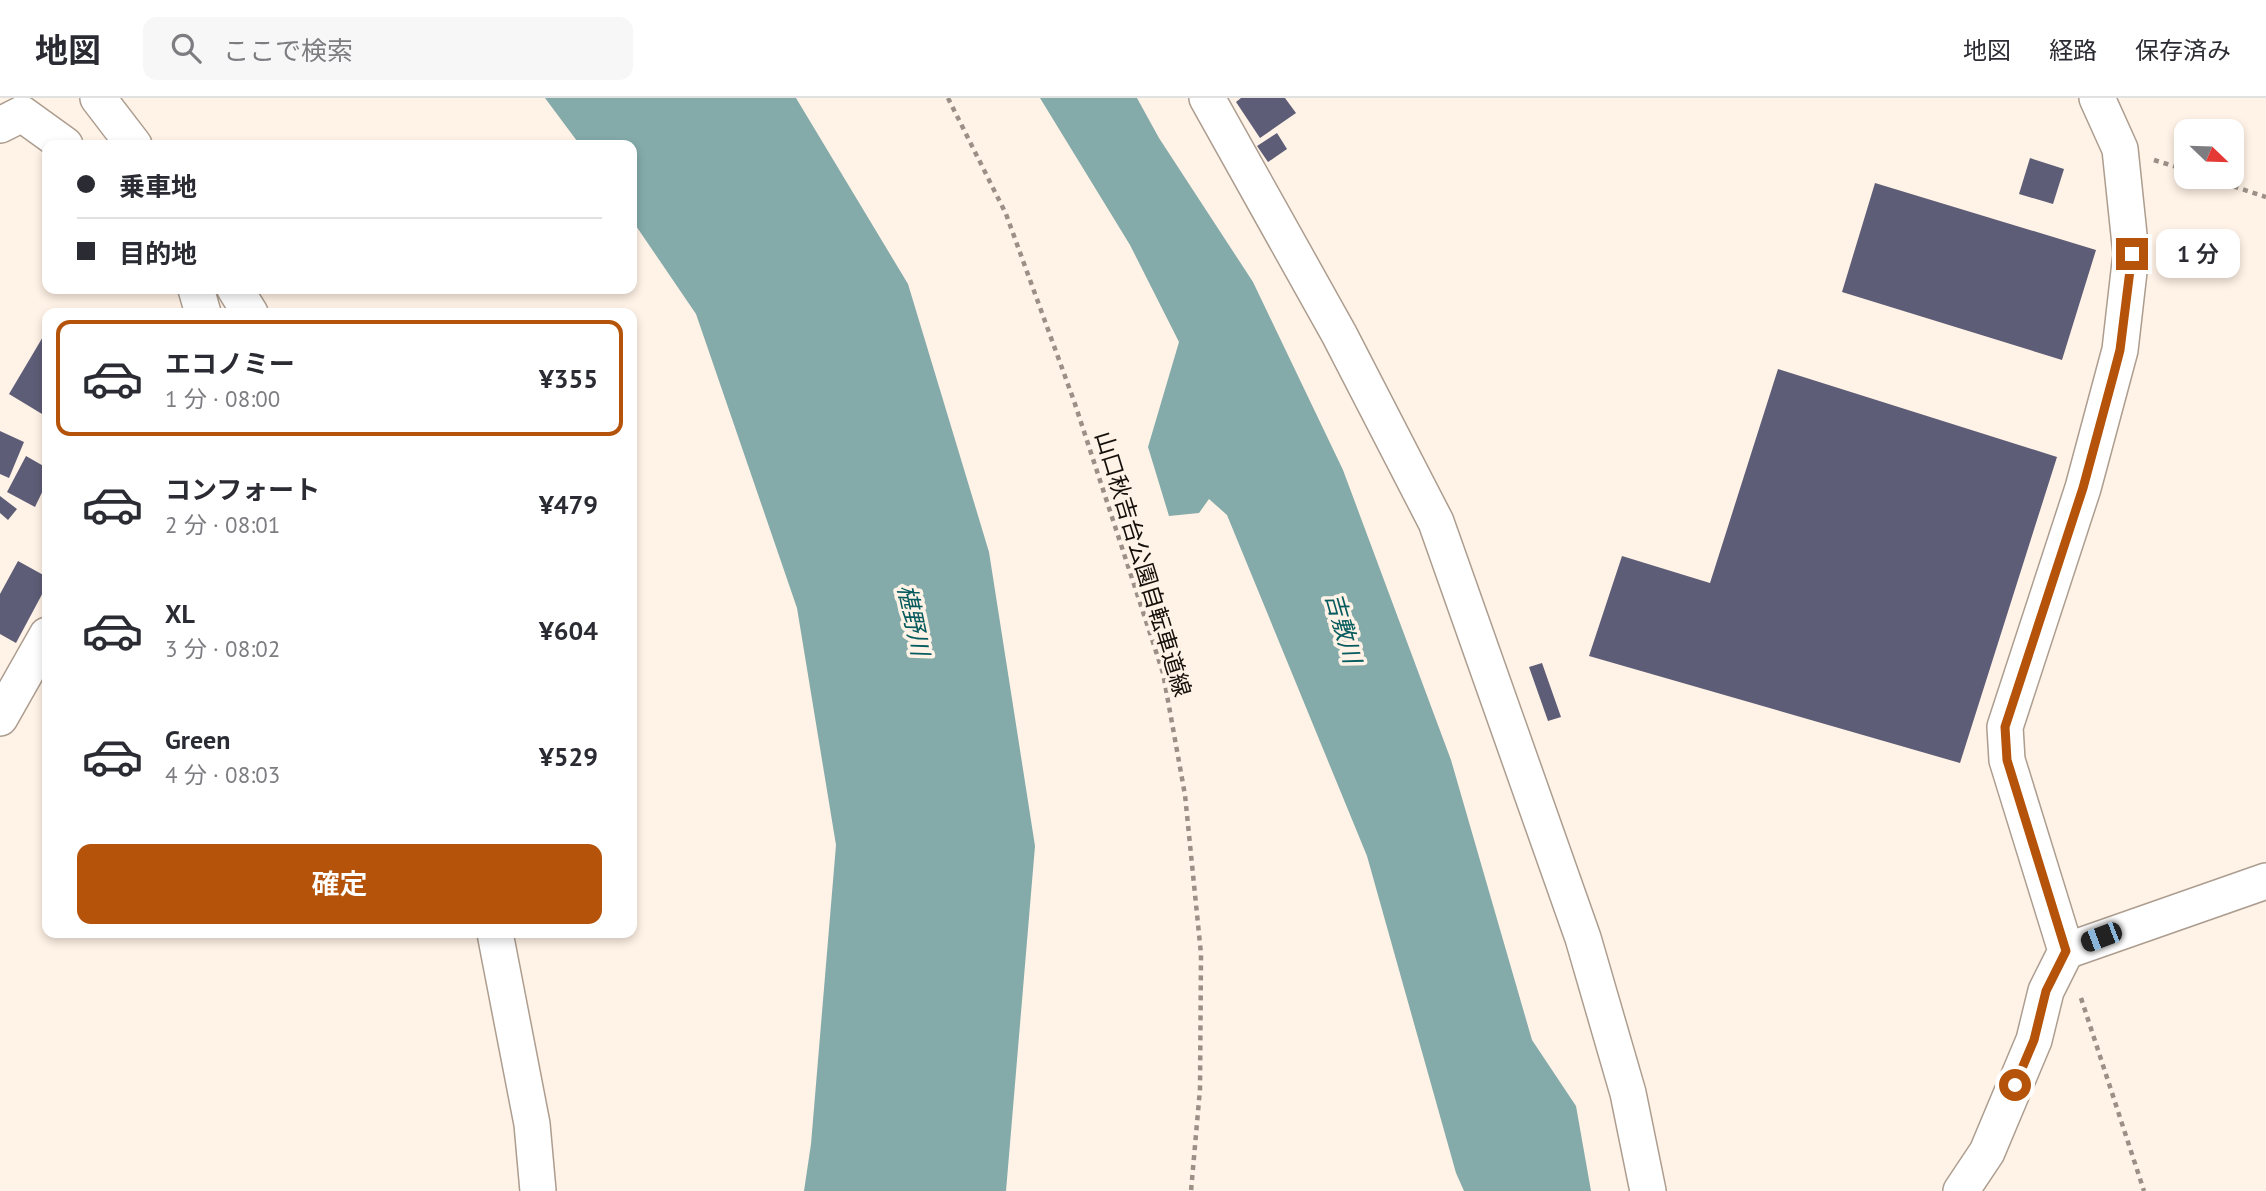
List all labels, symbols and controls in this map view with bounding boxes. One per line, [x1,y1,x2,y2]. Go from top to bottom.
search box [143,17,633,80]
text: 地図 [35,28,101,71]
icon: search [167,29,205,67]
text: ここで検索 [223,34,353,67]
text: 地図 [1963,35,2011,66]
text: 経路 [2049,35,2097,66]
text: 保存済み [2135,35,2231,66]
north arrow [2174,119,2244,189]
map controls [2174,119,2244,189]
text: 乗車地 [119,170,197,203]
callout: 1 分 [2156,230,2240,278]
text: 目的地 [119,237,197,270]
route end [2116,238,2148,270]
text: 1 分 [2177,239,2219,268]
icon: car [81,347,144,410]
text: エコノミー [165,347,295,380]
text: ¥355 [539,362,598,395]
text: 1 分 · 08:00 [165,384,280,413]
street label: 山口秋吉台公園自転車道線 [1089,428,1198,700]
icon: car [81,473,144,536]
text: コンフォート [165,473,320,506]
text: ¥479 [539,488,598,521]
text: 2 分 · 08:01 [165,510,280,539]
water label: 椹野川 [891,581,937,661]
water label: 吉敷川 [1319,589,1369,670]
text: XL [165,597,195,630]
icon: car [81,599,144,662]
text: ¥604 [539,614,598,647]
text: 3 分 · 08:02 [165,634,280,663]
text: Green [165,723,230,756]
icon: car [81,725,144,788]
text: ¥529 [539,740,598,773]
text: 4 分 · 08:03 [165,760,280,789]
button: 確定 [77,844,602,924]
car [2078,920,2125,954]
route start [1999,1069,2031,1101]

